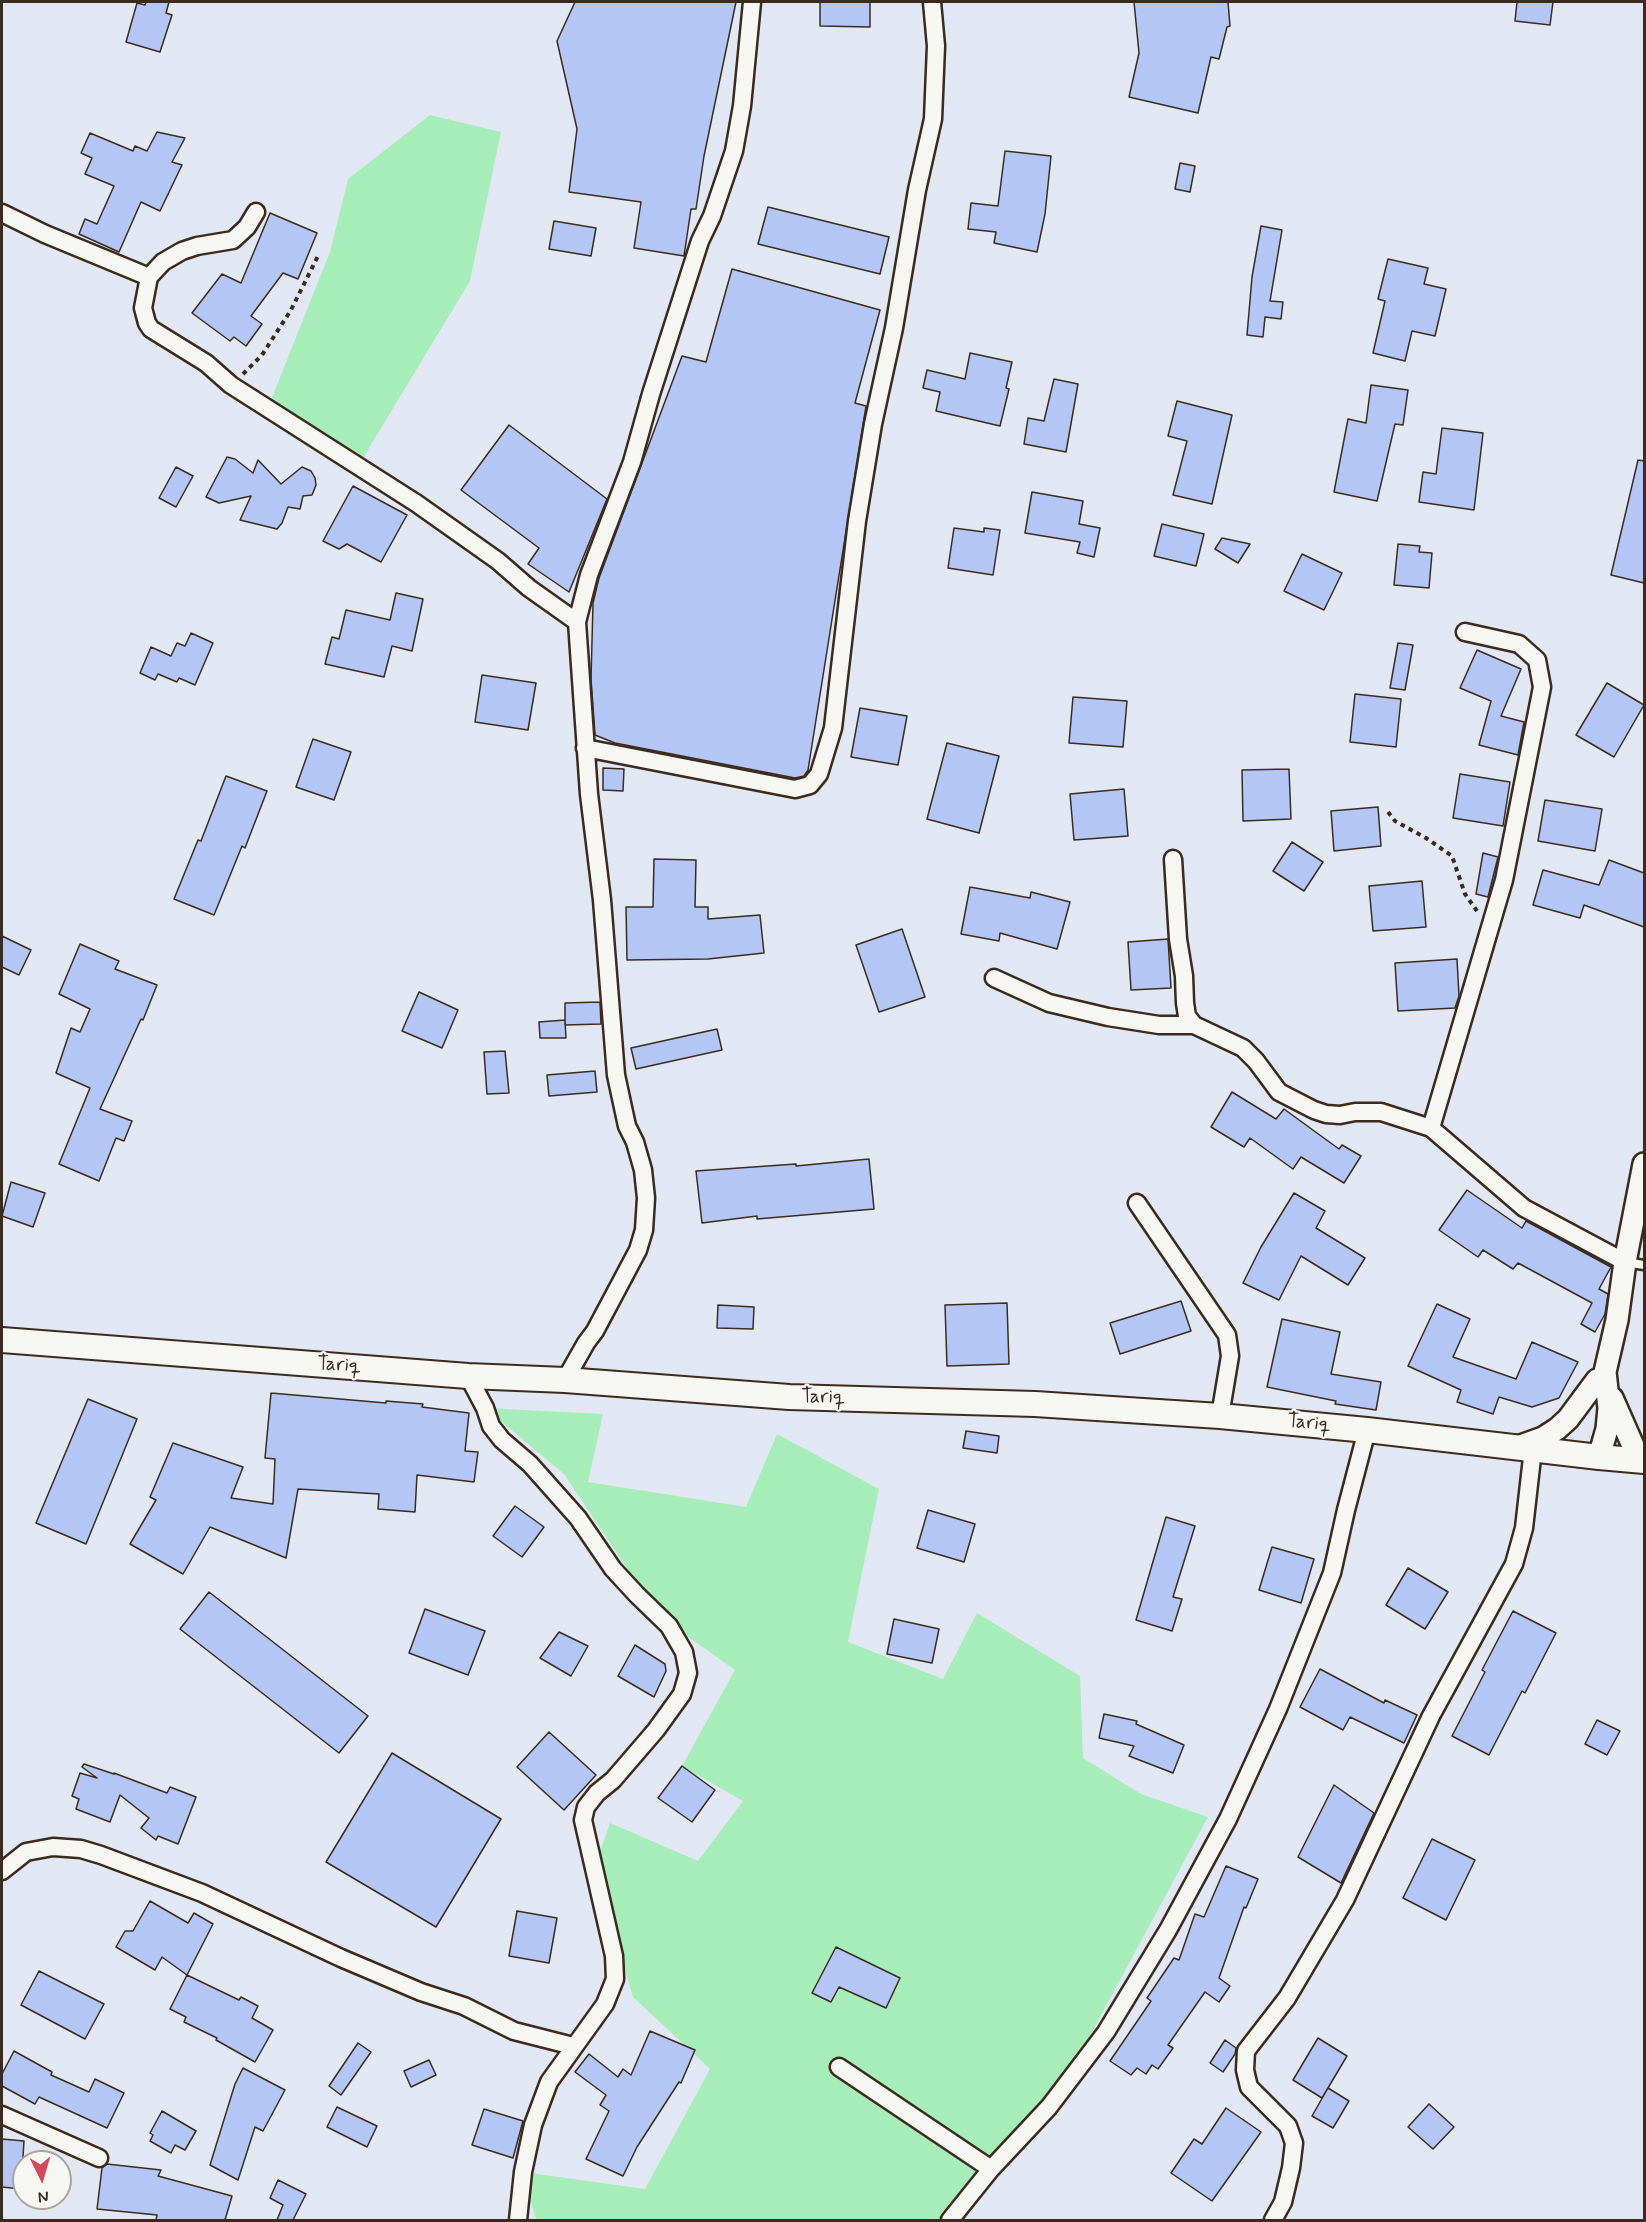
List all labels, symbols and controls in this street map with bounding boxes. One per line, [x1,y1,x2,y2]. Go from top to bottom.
street label: Tariq [316,1352,362,1380]
street label: Tariq [801,1386,845,1410]
street label: Tariq [1286,1410,1332,1438]
north arrow [12,2150,72,2210]
text: N [37,2186,50,2207]

